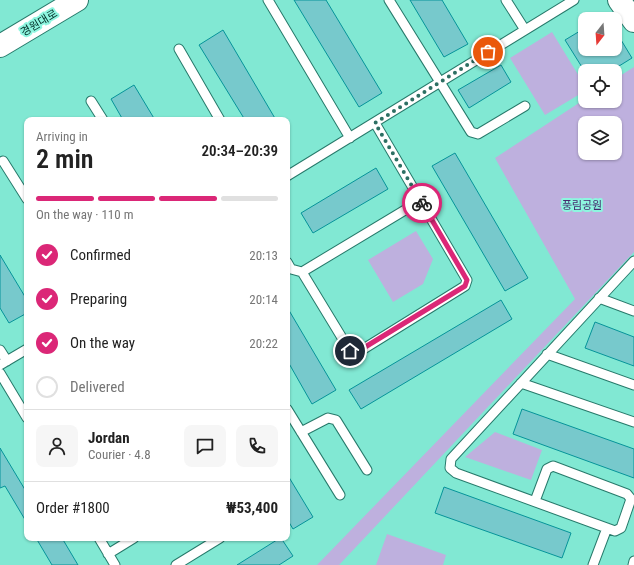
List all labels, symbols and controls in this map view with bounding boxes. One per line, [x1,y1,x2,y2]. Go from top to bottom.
street label: 경원대로 [18,7,60,39]
north arrow [578,12,622,56]
map controls [578,12,622,160]
pin [471,35,505,69]
icon: bag [477,41,499,63]
button: locate [578,64,622,108]
button: layers [578,116,622,160]
text: Arriving in [36,129,88,144]
text: 20:34–20:39 [201,142,278,160]
text: 2 min [36,144,94,174]
courier [402,183,442,223]
icon: bike [411,192,433,214]
park label: 풍림공원 [562,199,602,212]
text: On the way · 110 m [36,207,133,222]
icon: check [36,244,58,266]
text: Confirmed [70,246,131,264]
text: 20:13 [249,248,278,263]
icon: check [36,288,58,310]
text: Preparing [70,290,127,308]
text: 20:14 [249,292,278,307]
icon: check [36,332,58,354]
text: On the way [70,334,135,352]
pin [333,334,367,368]
text: 20:22 [249,336,278,351]
icon: home [339,340,361,362]
text: Delivered [70,378,125,396]
button: person [36,425,78,467]
button: chat [184,425,226,467]
button: phone [236,425,278,467]
text: Jordan [88,429,130,447]
text: Courier · 4.8 [88,447,151,462]
text: Order #1800 [36,499,110,517]
text: ₩53,400 [226,499,278,517]

